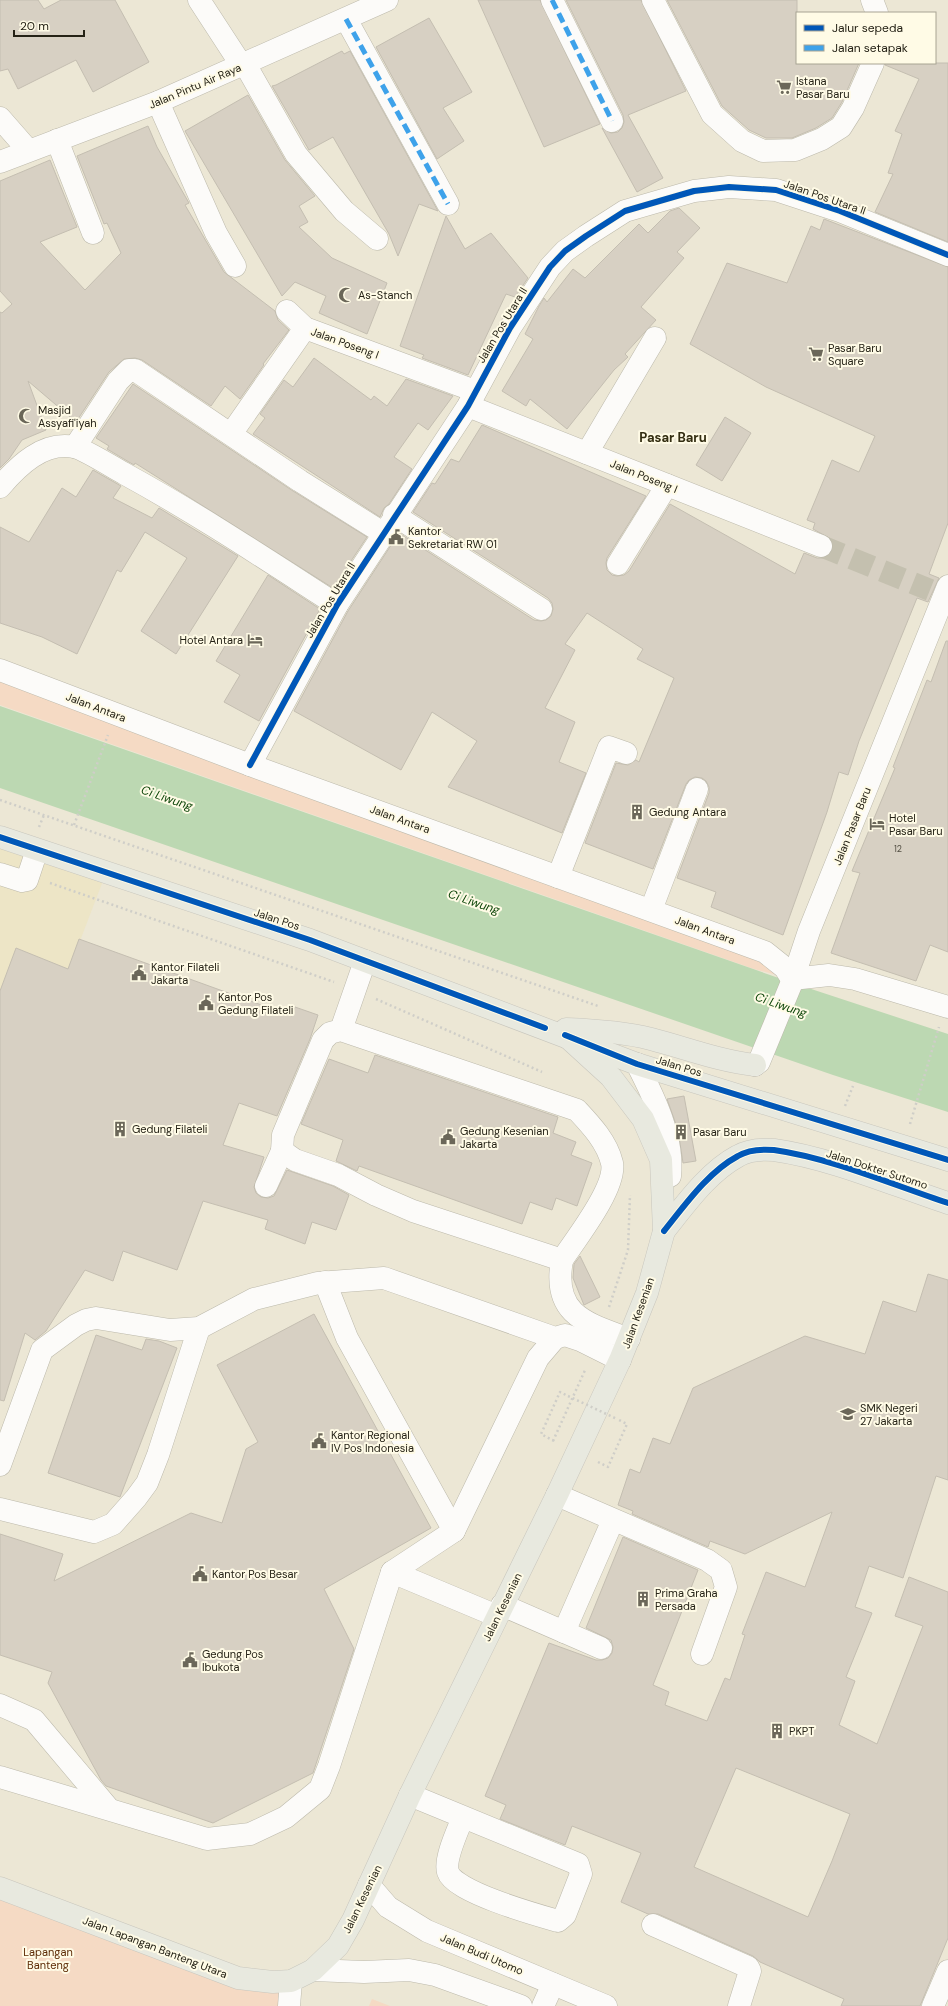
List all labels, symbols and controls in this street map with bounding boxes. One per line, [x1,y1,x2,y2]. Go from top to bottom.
scale bar [14,12,84,38]
legend [796,12,936,64]
text: 20 m [20,18,49,34]
text: Jalur sepeda [832,20,903,36]
text: Jalan setapak [832,40,908,56]
street label: Jalan Pintu Air Raya [147,60,243,112]
place label: Istana Pasar Baru [796,74,850,101]
supermarket icon: Istana Pasar Baru [775,78,793,96]
street label: Jalan Pos Utara II [782,176,868,218]
street label: Jalan Pos Utara II [474,285,530,365]
mosque icon: As-Stanch [337,286,355,304]
place label: As-Stanch [358,288,412,302]
street label: Jalan Poseng I [309,324,381,362]
place label: Pasar Baru Square [828,341,882,368]
supermarket icon: Pasar Baru Square [807,345,825,363]
place label: Masjid Assyafi'iyah [38,403,97,430]
mosque icon: Masjid Assyafi'iyah [17,407,35,425]
district label: Pasar Baru [639,429,707,446]
street label: Jalan Poseng I [608,456,680,496]
place label: Kantor Sekretariat RW 01 [408,524,497,551]
public building icon: Kantor Sekretariat RW 01 [387,528,405,546]
street label: Jalan Pos Utara II [302,560,358,640]
hotel icon: Hotel Antara [246,631,264,649]
place label: Hotel Antara [179,633,243,647]
street label: Jalan Antara [64,689,128,725]
water label: Ci Liwung [139,782,195,814]
street label: Jalan Pasar Baru [830,785,874,867]
street label: Jalan Antara [368,802,432,836]
building icon: Gedung Antara [628,803,646,821]
place label: Gedung Antara [649,805,726,819]
place label: Hotel Pasar Baru [889,811,943,838]
hotel icon: Hotel Pasar Baru [868,815,886,833]
house number: 12 [894,843,902,855]
water label: Ci Liwung [446,886,502,918]
street label: Jalan Pos [252,905,302,933]
street label: Jalan Antara [673,913,737,947]
place label: Kantor Filateli Jakarta [151,960,219,987]
public building icon: Kantor Filateli Jakarta [130,964,148,982]
water label: Ci Liwung [753,989,809,1021]
place label: Kantor Pos Gedung Filateli [218,990,293,1017]
public building icon: Kantor Pos Gedung Filateli [197,994,215,1012]
street label: Jalan Pos [654,1052,704,1080]
building icon: Gedung Filateli [111,1120,129,1138]
place label: Gedung Filateli [132,1122,207,1136]
building icon: Pasar Baru [672,1123,690,1141]
place label: Gedung Kesenian Jakarta [460,1124,549,1151]
place label: Pasar Baru [693,1125,747,1139]
public building icon: Gedung Kesenian Jakarta [439,1128,457,1146]
street label: Jalan Dokter Sutomo [824,1146,930,1192]
street label: Jalan Kesenian [619,1276,657,1350]
place label: SMK Negeri 27 Jakarta [860,1401,918,1428]
school or university icon: SMK Negeri 27 Jakarta [839,1405,857,1423]
place label: Kantor Regional IV Pos Indonesia [331,1428,414,1455]
public building icon: Kantor Regional IV Pos Indonesia [310,1432,328,1450]
public building icon: Kantor Pos Besar [191,1565,209,1583]
place label: Kantor Pos Besar [212,1567,298,1581]
street label: Jalan Kesenian [479,1570,525,1644]
place label: Prima Graha Persada [655,1586,718,1613]
building icon: Prima Graha Persada [634,1590,652,1608]
place label: Gedung Pos Ibukota [202,1647,263,1674]
public building icon: Gedung Pos Ibukota [181,1651,199,1669]
building icon: PKPT [768,1722,786,1740]
place label: PKPT [789,1724,814,1738]
street label: Jalan Kesenian [339,1862,385,1936]
street label: Jalan Lapangan Banteng Utara [81,1913,229,1981]
street label: Jalan Budi Utomo [438,1930,526,1978]
park label: Lapangan Banteng [23,1945,73,1972]

